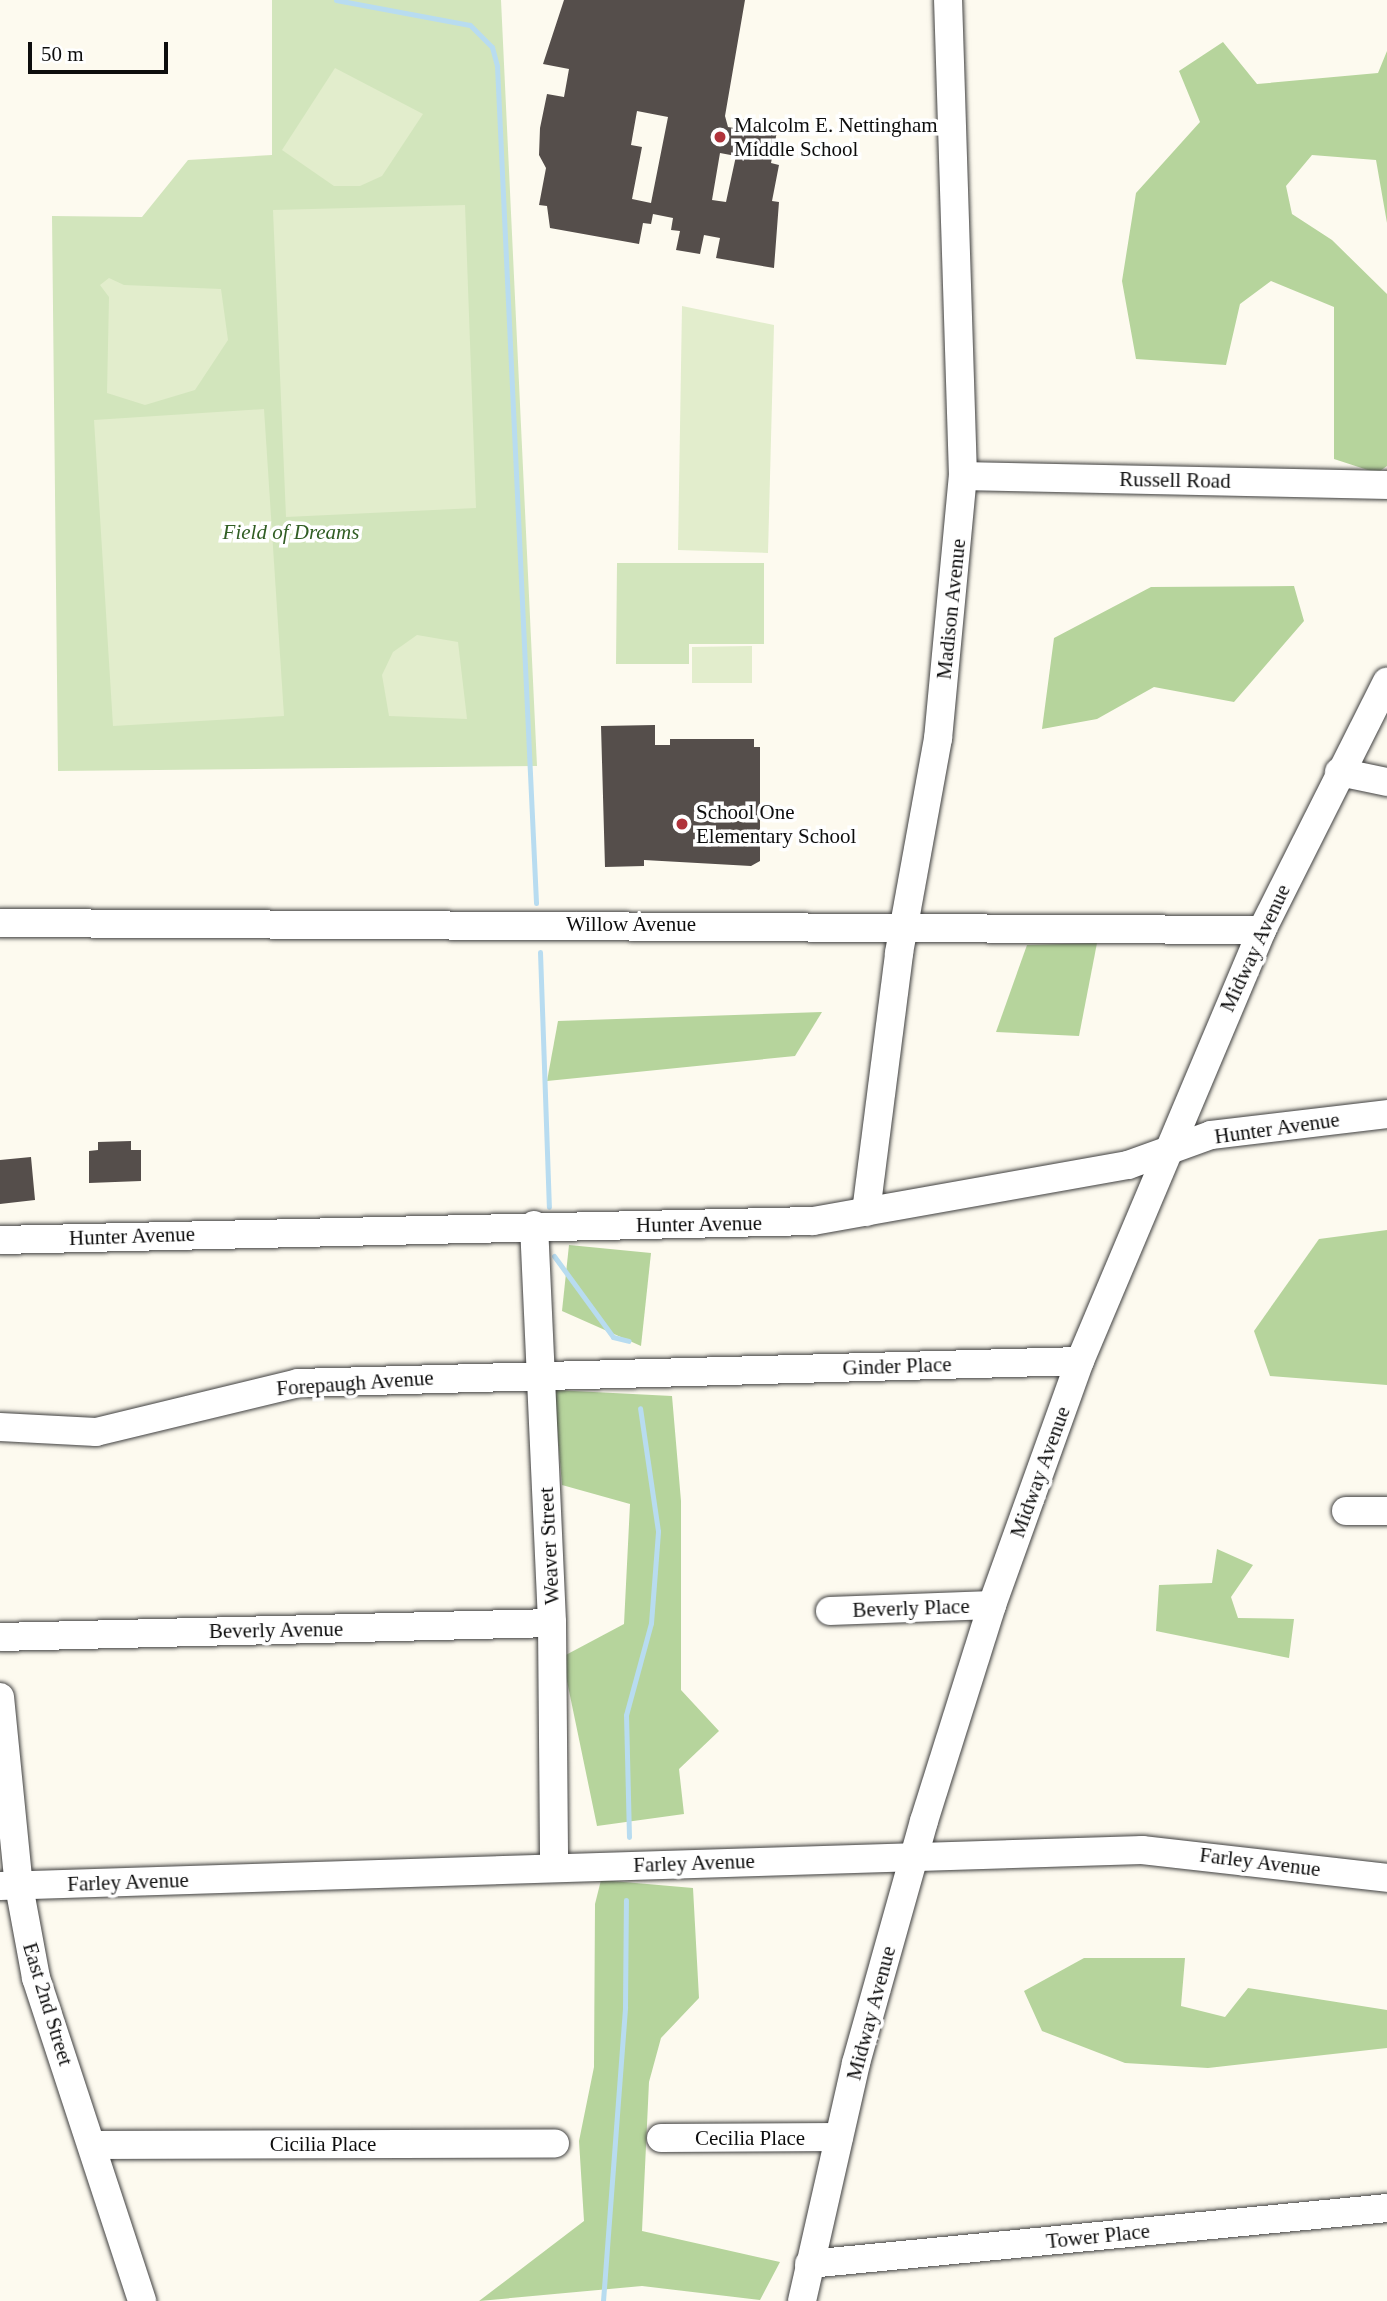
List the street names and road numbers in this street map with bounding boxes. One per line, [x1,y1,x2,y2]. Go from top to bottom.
street label: Russell Road [1119,466,1231,494]
street label: Madison Avenue [931,537,971,681]
street label: Midway Avenue [1214,880,1296,1016]
street label: Willow Avenue [565,911,697,937]
street label: Hunter Avenue [1212,1107,1342,1149]
street label: Hunter Avenue [635,1210,763,1238]
street label: Hunter Avenue [68,1221,196,1251]
street label: Ginder Place [842,1352,952,1380]
street label: Forepaugh Avenue [275,1365,435,1401]
street label: Midway Avenue [1004,1402,1076,1542]
street label: Weaver Street [533,1487,565,1605]
street label: Beverly Place [852,1593,970,1623]
street label: Beverly Avenue [208,1616,344,1644]
street label: Farley Avenue [1198,1842,1322,1882]
street label: Farley Avenue [632,1848,756,1878]
street label: Farley Avenue [66,1867,190,1897]
street label: East 2nd Street [17,1940,79,2068]
street label: Midway Avenue [841,1943,901,2083]
street label: Cecilia Place [695,2125,805,2151]
street label: Cicilia Place [270,2131,376,2157]
street label: Tower Place [1045,2218,1151,2254]

